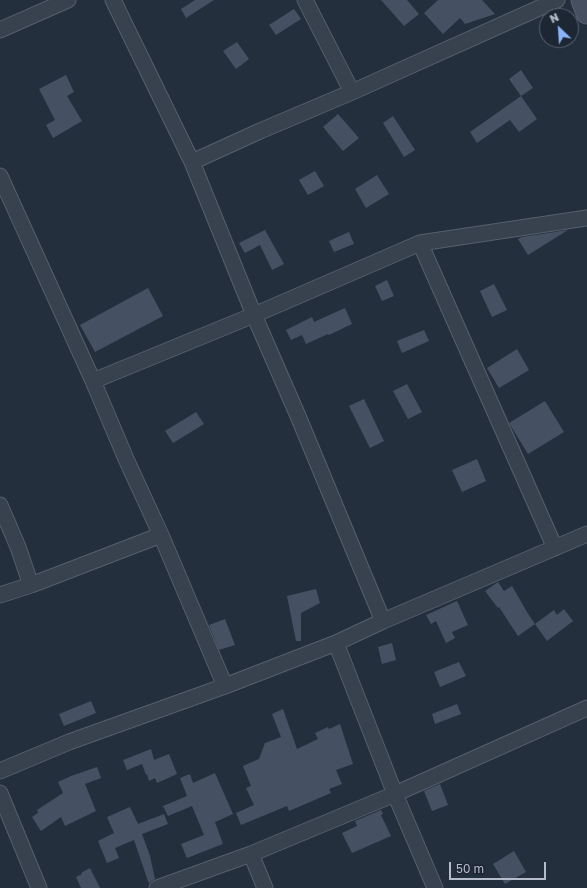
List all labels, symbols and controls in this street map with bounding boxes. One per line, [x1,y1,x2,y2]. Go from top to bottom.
north arrow [539,8,579,48]
text: N [548,10,561,25]
scale bar [451,854,548,880]
text: 50 m [456,861,484,876]

